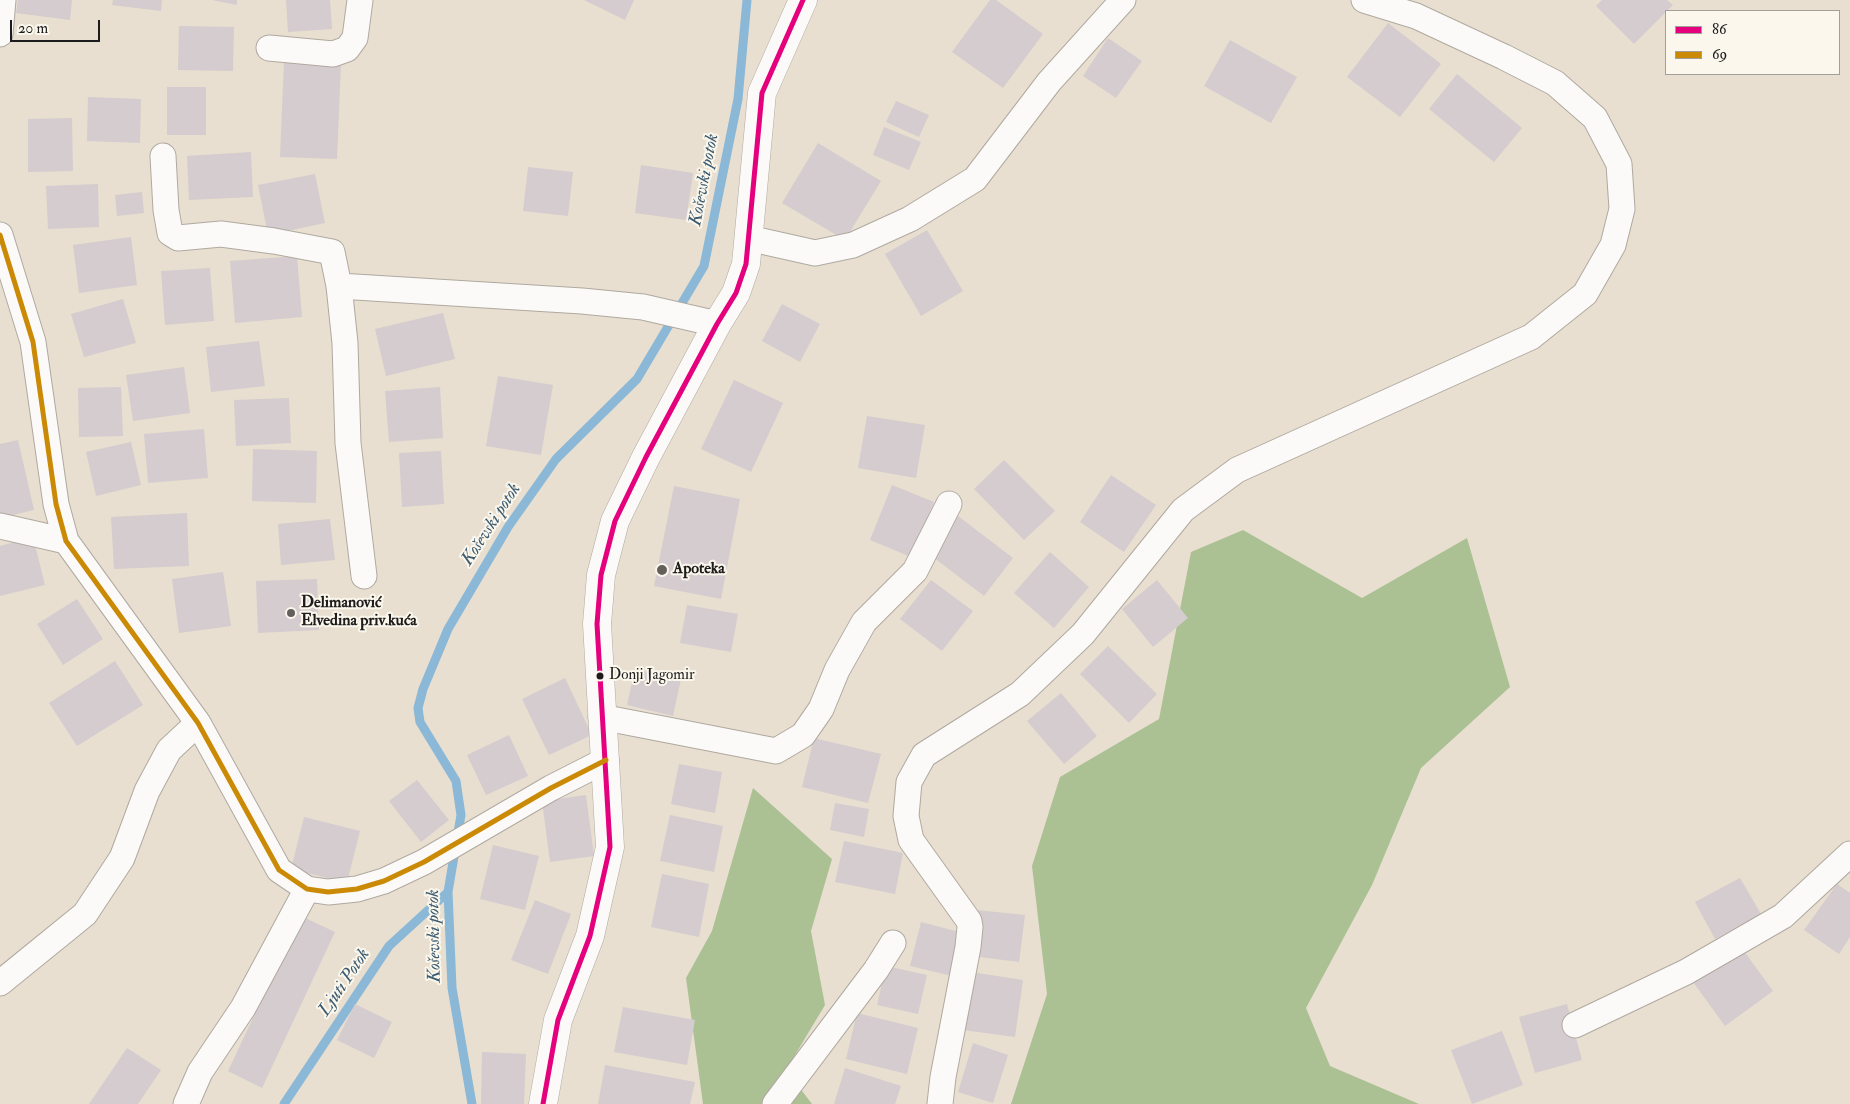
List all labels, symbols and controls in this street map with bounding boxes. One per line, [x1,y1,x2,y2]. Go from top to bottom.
scale bar [12,10,102,42]
legend [1665,10,1840,75]
text: 20 m [18,19,48,38]
text: 86 [1712,20,1727,39]
text: 69 [1712,45,1727,64]
water label: Koševski potok [685,132,725,228]
water label: Koševski potok [458,480,526,570]
place label: Apoteka [673,560,725,580]
marker: Apoteka [655,563,669,577]
place label: Delimanović Elvedina priv.kuća [301,594,417,632]
marker: Delimanović Elvedina priv.kuća [285,607,297,619]
place label: Donji Jagomir [609,667,694,685]
marker: Donji Jagomir [595,671,605,681]
water label: Koševski potok [423,889,447,983]
water label: Ljuti Potok [315,945,375,1021]

